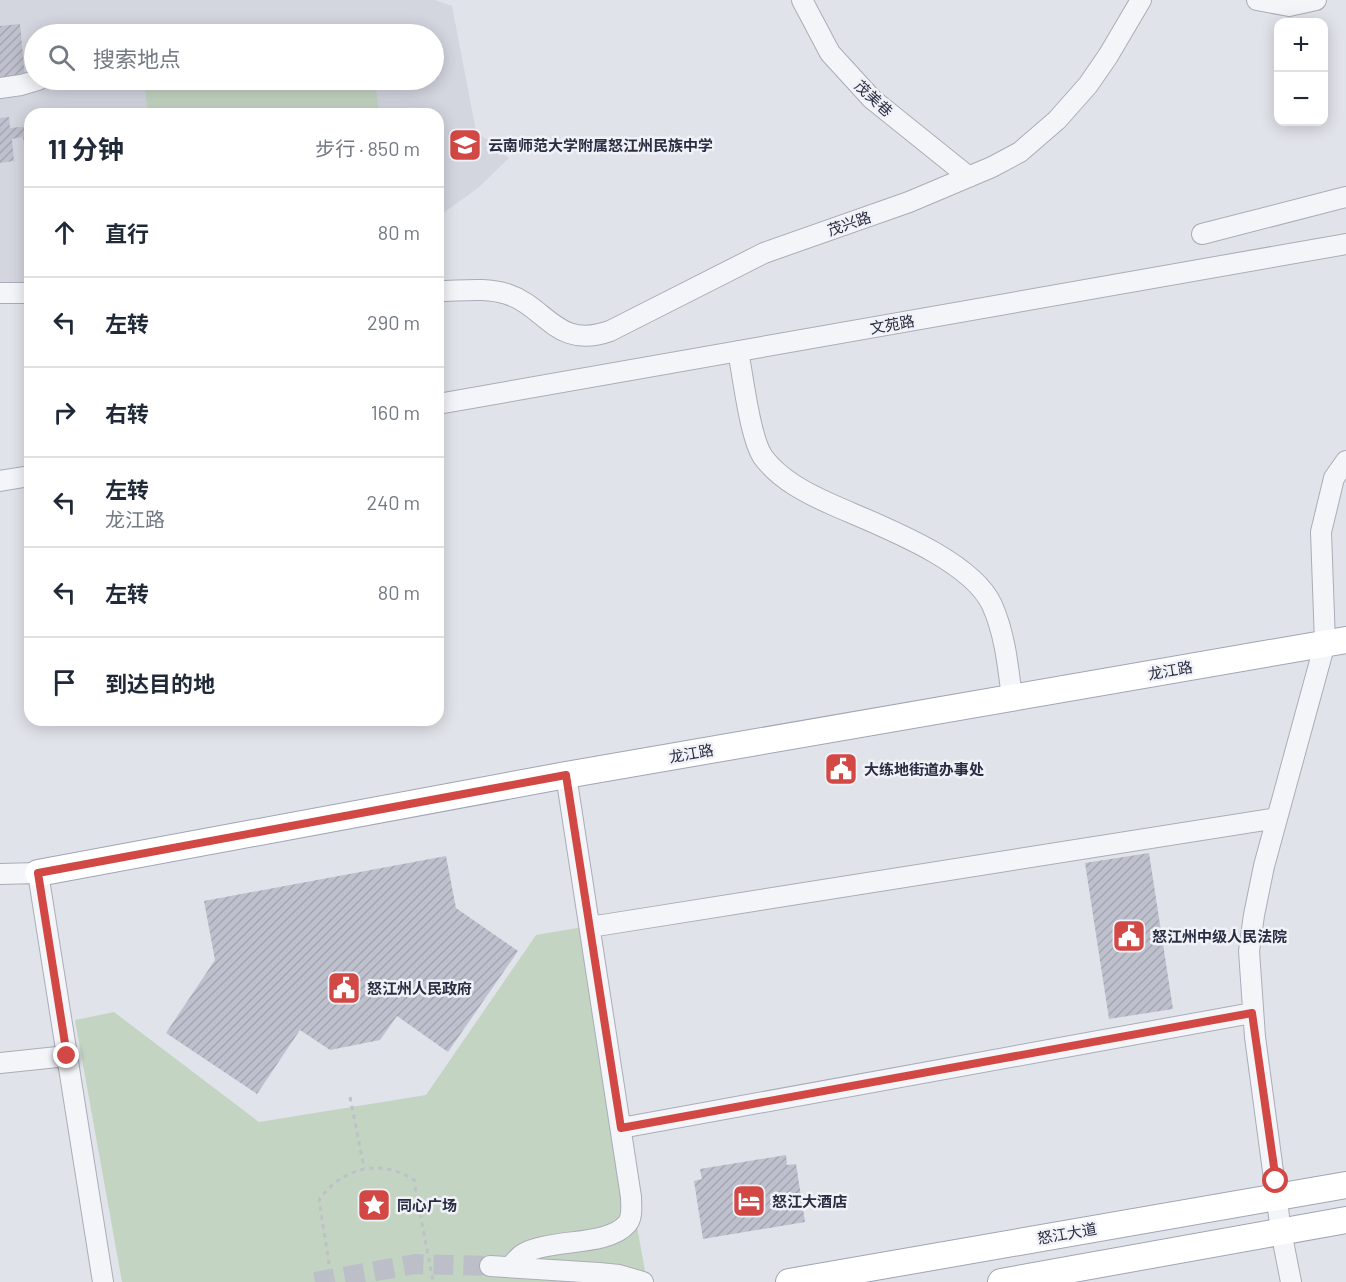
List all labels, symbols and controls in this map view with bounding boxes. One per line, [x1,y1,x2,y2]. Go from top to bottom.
map controls [1274,18,1328,126]
button: + [1274,18,1328,72]
search box [24,24,444,90]
icon: search [45,41,78,74]
text: 搜索地点 [93,45,181,71]
button: − [1274,72,1328,126]
street label: 茂美巷 [851,76,897,120]
school or university icon: 云南师范大学附属怒江州民族中学 [447,127,483,163]
text: 11 分钟 [48,133,124,164]
text: 步行 · 850 m [315,136,420,160]
place label: 云南师范大学附属怒江州民族中学 [488,136,713,154]
street label: 茂兴路 [825,207,873,239]
icon: ahead [48,216,81,249]
text: 直行 [105,220,149,246]
text: 80 m [378,220,420,244]
icon: left [48,306,81,339]
text: 左转 [105,310,149,336]
text: 290 m [367,310,420,334]
street label: 文苑路 [868,311,916,337]
icon: right [48,396,81,429]
text: 右转 [105,400,149,426]
text: 160 m [371,400,420,424]
text: 左转 [105,476,149,502]
icon: left [48,486,81,519]
text: 240 m [366,490,420,514]
text: 龙江路 [105,507,165,531]
icon: left [48,576,81,609]
text: 左转 [105,580,149,606]
text: 80 m [378,580,420,604]
street label: 龙江路 [1146,657,1194,683]
icon: arrive [48,666,81,699]
text: 到达目的地 [105,670,215,696]
street label: 龙江路 [667,740,715,766]
public building icon: 大练地街道办事处 [823,751,859,787]
place label: 大练地街道办事处 [864,760,984,778]
public building icon: 怒江州中级人民法院 [1111,918,1147,954]
place label: 怒江州中级人民法院 [1152,927,1287,945]
public building icon: 怒江州人民政府 [326,970,362,1006]
place label: 怒江州人民政府 [367,979,472,997]
route end [53,1042,79,1068]
route start [1262,1167,1288,1193]
hotel icon: 怒江大酒店 [731,1183,767,1219]
place icon: 同心广场 [356,1187,392,1223]
place label: 怒江大酒店 [772,1192,847,1210]
place label: 同心广场 [397,1196,457,1214]
street label: 怒江大道 [1036,1219,1098,1247]

